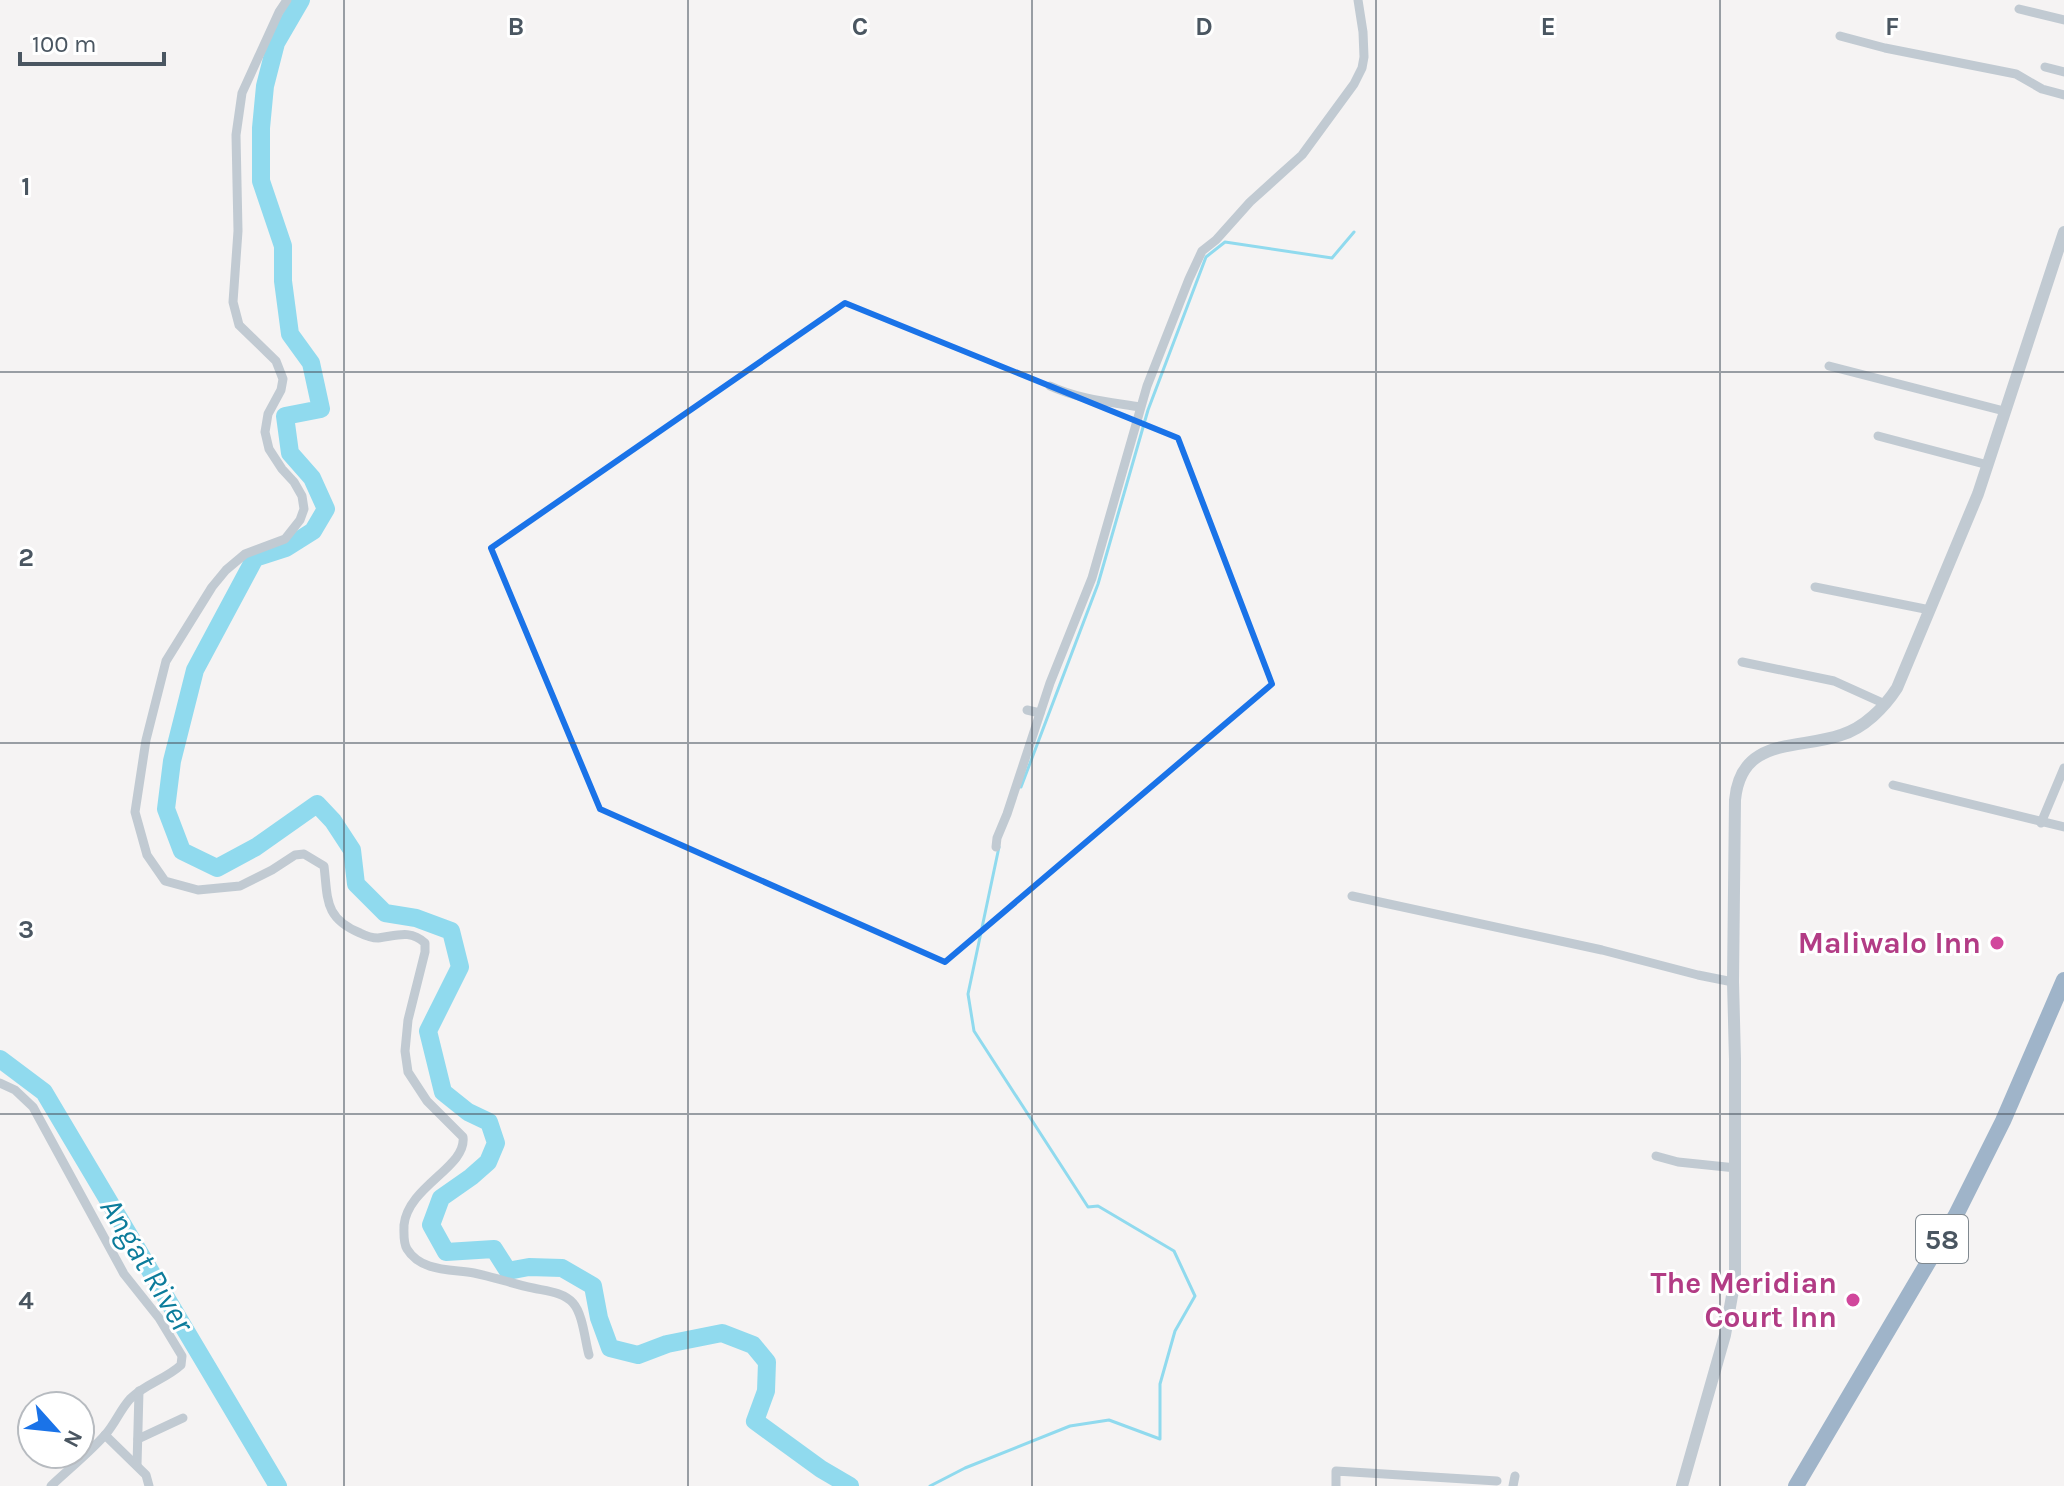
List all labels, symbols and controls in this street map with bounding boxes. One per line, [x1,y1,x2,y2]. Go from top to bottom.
text: B [508,11,524,42]
text: C [852,11,868,42]
text: D [1195,11,1213,42]
text: E [1540,11,1556,42]
text: F [1885,11,1899,42]
scale bar [20,16,164,66]
text: 100 m [32,30,97,58]
text: 1 [21,171,31,202]
text: 2 [18,542,34,573]
text: 3 [18,914,34,945]
place label: Maliwalo Inn [1798,925,1981,961]
marker: Maliwalo Inn [1988,934,2006,952]
water label: Angat River [92,1191,202,1340]
road number: 58 [1916,1215,1968,1263]
place label: The Meridian Court Inn [1651,1265,1837,1335]
text: 4 [18,1285,34,1316]
marker: The Meridian Court Inn [1844,1291,1862,1309]
north arrow [16,1390,96,1470]
text: N [58,1426,88,1452]

